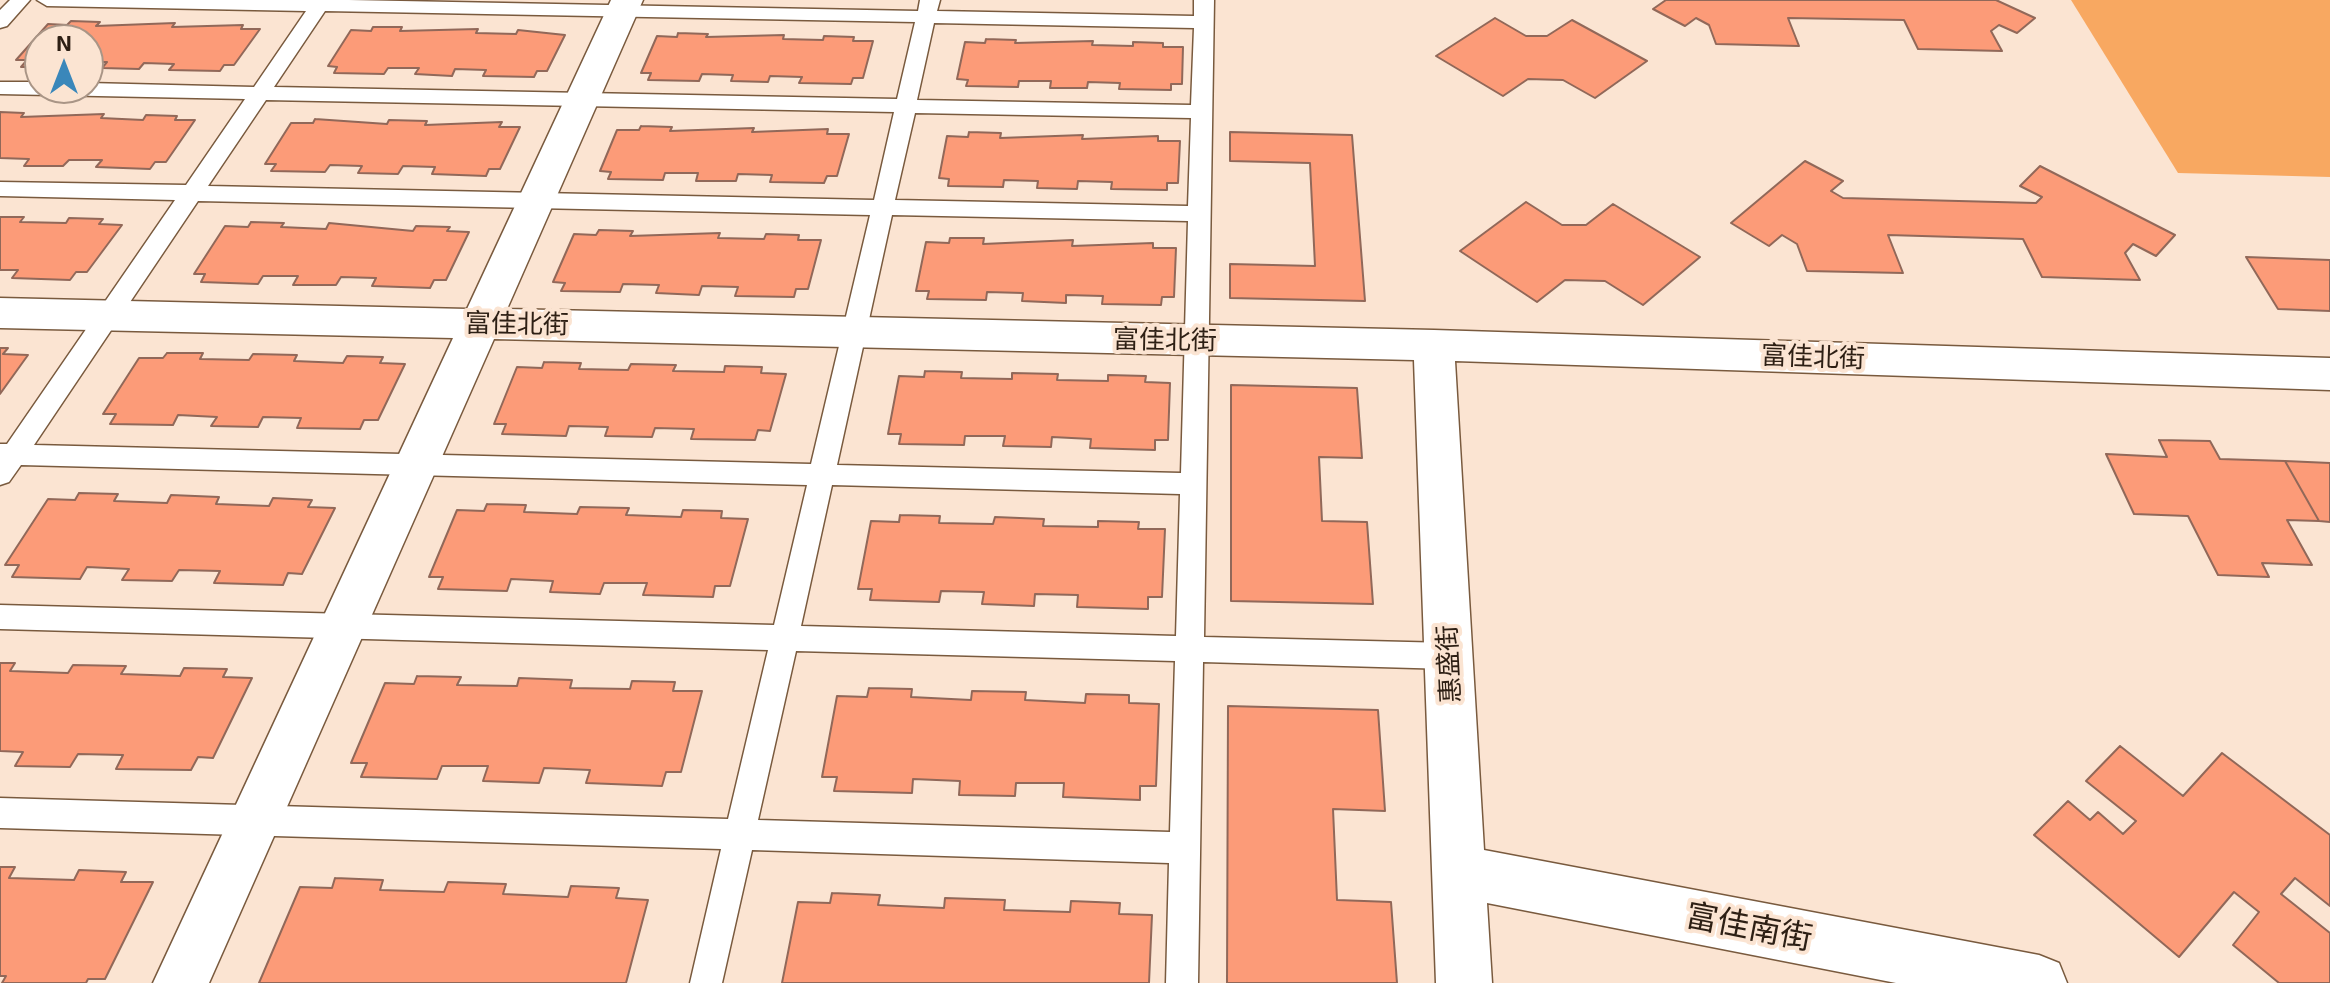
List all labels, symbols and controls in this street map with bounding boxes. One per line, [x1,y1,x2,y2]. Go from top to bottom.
north arrow [24,24,104,104]
text: N [56,29,72,55]
street label: 富佳北街 [465,307,569,341]
street label: 富佳北街 [1113,323,1217,357]
street label: 富佳北街 [1760,340,1866,374]
street label: 惠盛街 [1431,624,1467,704]
street label: 富佳南街 [1683,896,1815,958]

